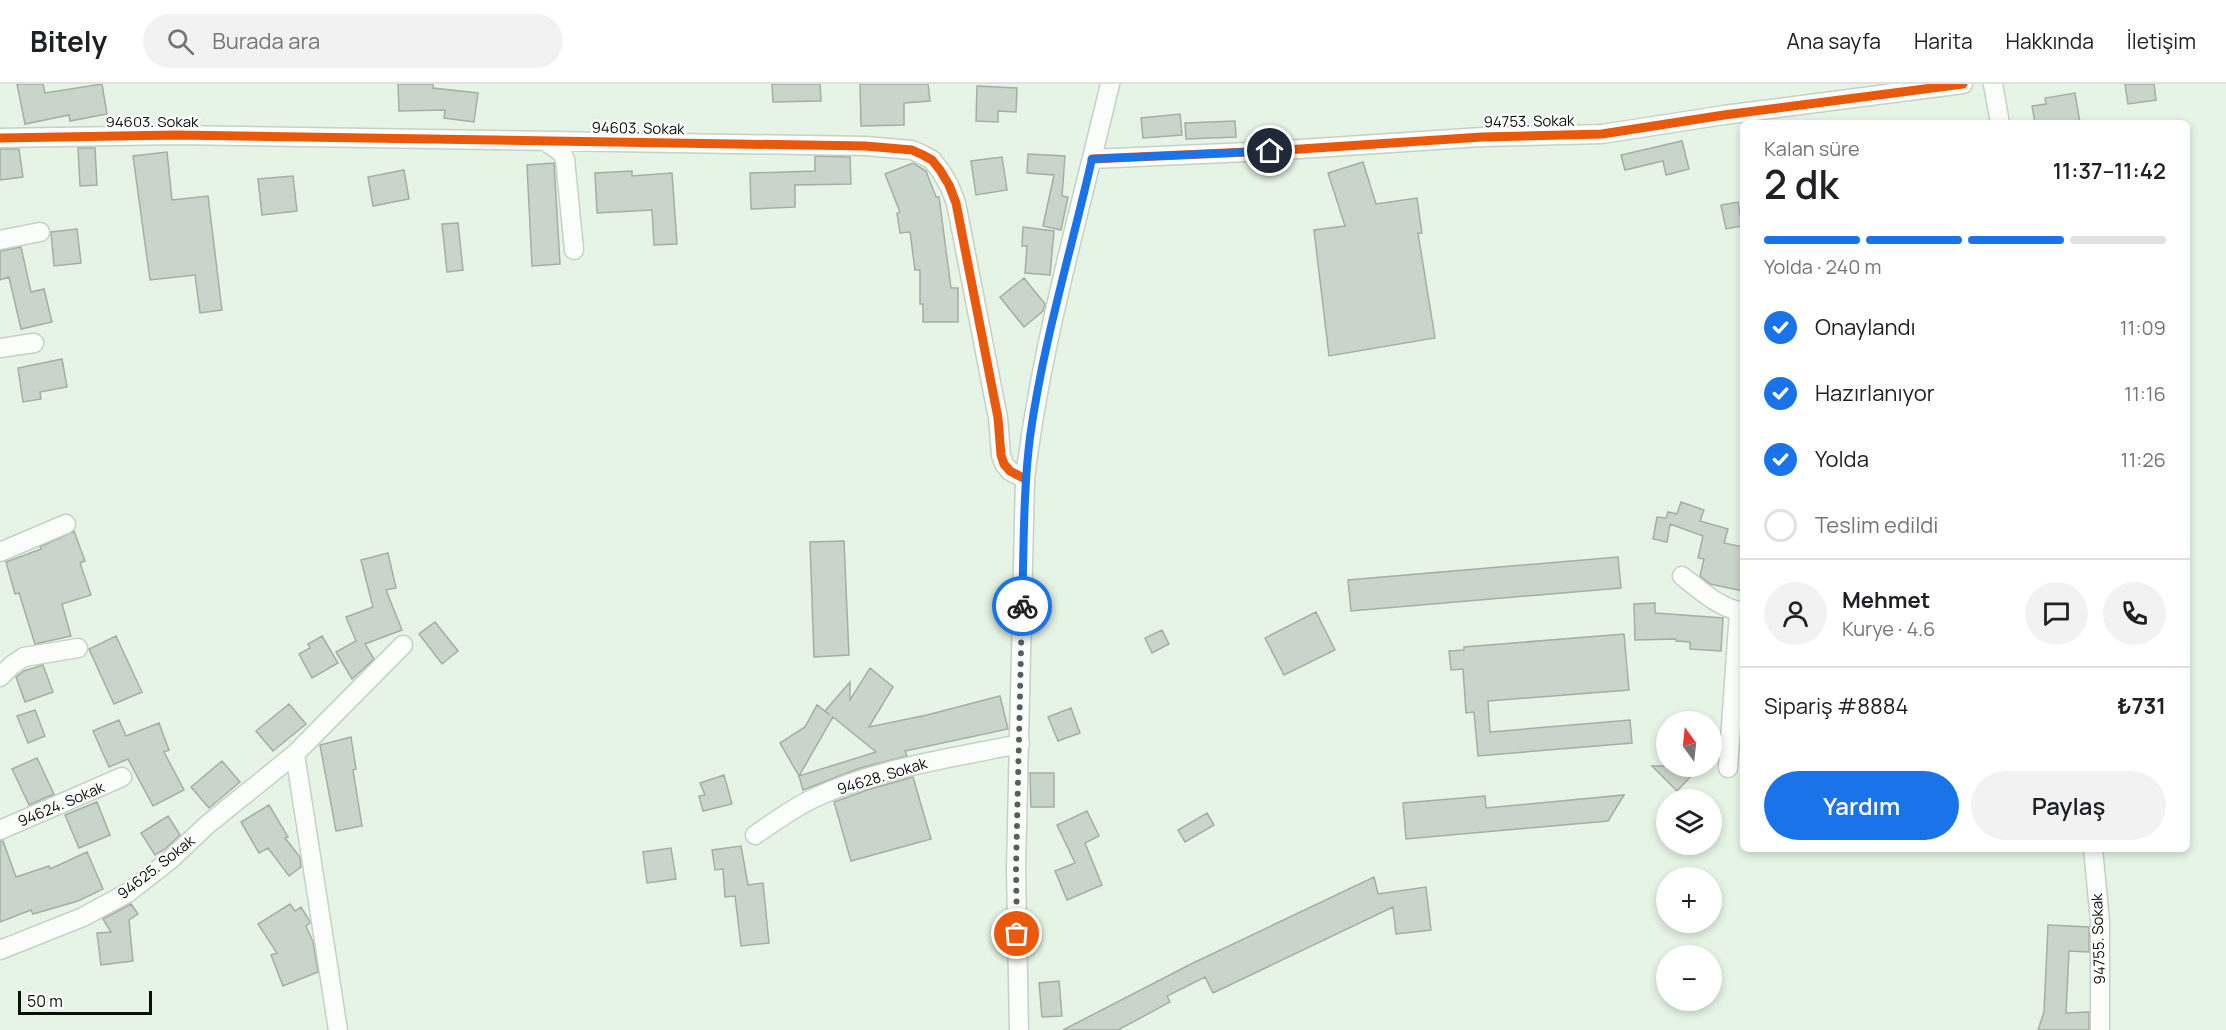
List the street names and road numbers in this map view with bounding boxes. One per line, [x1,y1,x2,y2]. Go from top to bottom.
street label: 94753. Sokak [1483,110,1575,132]
street label: 94603. Sokak [105,111,199,132]
street label: 94603. Sokak [591,117,685,139]
street label: 94628. Sokak [835,752,930,800]
street label: 94624. Sokak [14,776,108,832]
street label: 94625. Sokak [113,830,199,904]
street label: 94755. Sokak [2086,893,2110,985]

